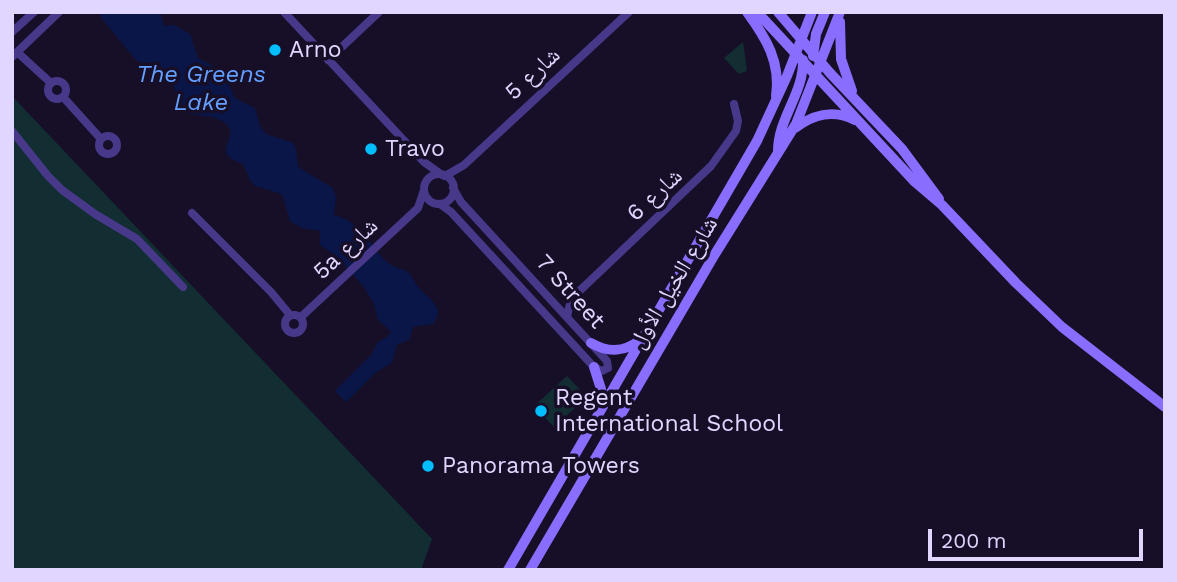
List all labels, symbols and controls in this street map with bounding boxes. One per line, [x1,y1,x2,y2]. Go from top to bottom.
place label: Arno [289,36,342,64]
marker: Arno [267,42,283,58]
street label: شارع 5 [500,42,566,106]
water label: The Greens Lake [136,61,266,117]
place label: Travo [385,135,445,163]
marker: Travo [363,141,379,157]
street label: شارع 6 [622,163,688,227]
street label: 5a شارع [308,212,384,286]
street label: شارع الخيل الأول [624,212,724,354]
street label: 7 Street [530,249,610,335]
place label: Regent International School [555,384,783,438]
marker: Regent International School [533,403,549,419]
place label: Panorama Towers [442,452,640,480]
marker: Panorama Towers [420,458,436,474]
scale bar [932,516,1147,560]
text: 200 m [941,528,1007,553]

